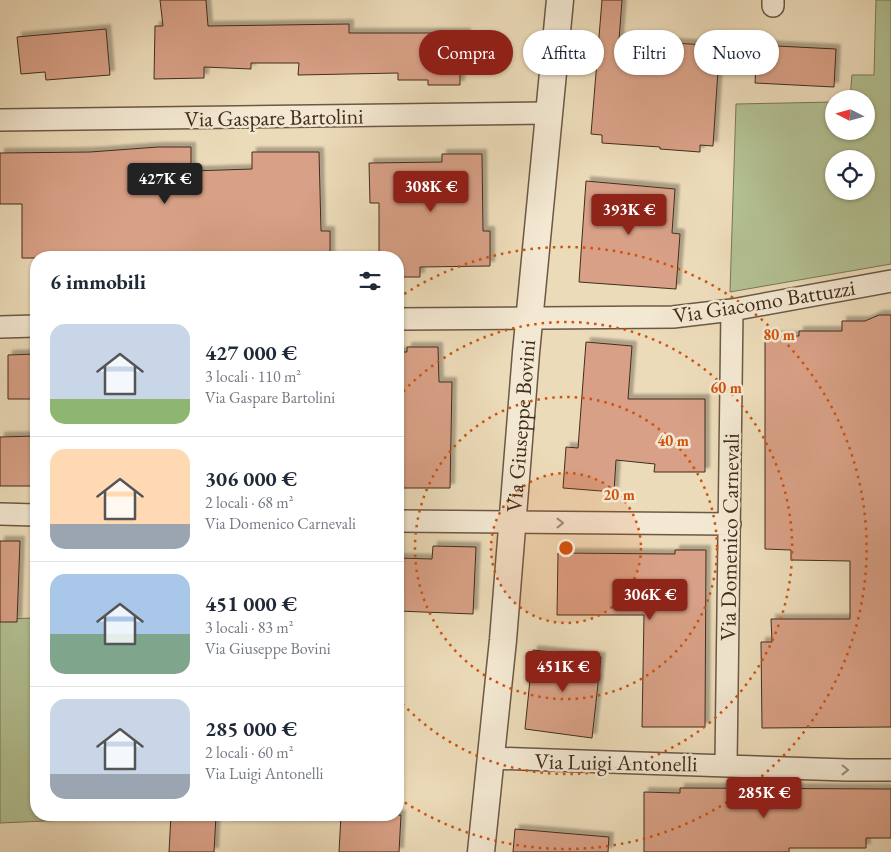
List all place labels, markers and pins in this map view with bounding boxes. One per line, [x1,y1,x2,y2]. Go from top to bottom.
pin: 427K € [124,162,206,205]
pin: 308K € [390,170,472,213]
pin: 393K € [588,194,670,236]
centre of rings [557,539,575,557]
pin: 306K € [609,578,691,621]
pin: 451K € [522,650,604,693]
pin: 285K € [723,776,805,819]

